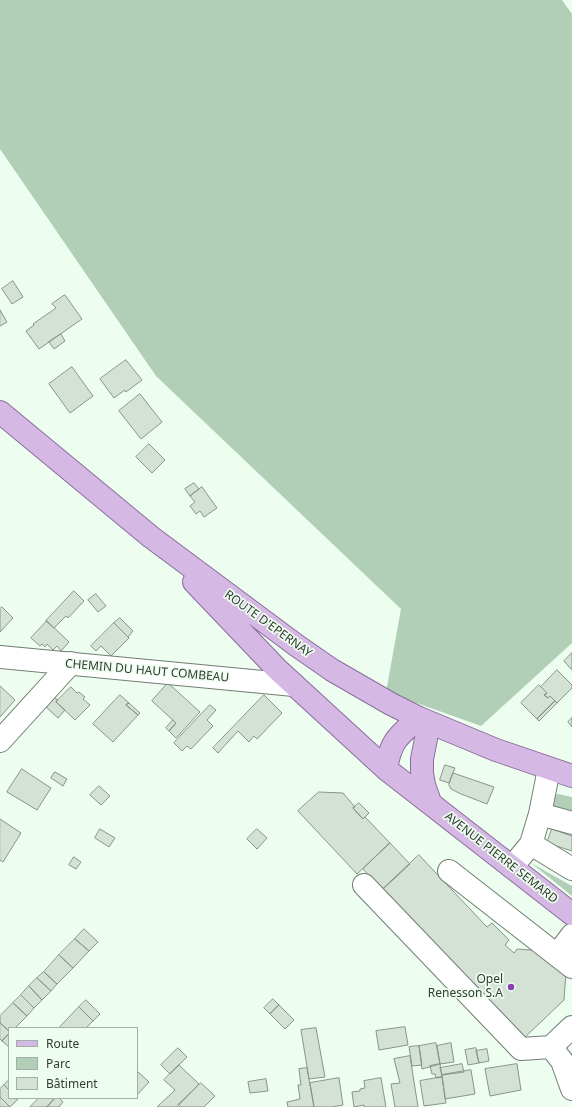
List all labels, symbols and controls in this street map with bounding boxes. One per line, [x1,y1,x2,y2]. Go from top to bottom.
street label: ROUTE D'EPERNAY [222,587,314,661]
street label: CHEMIN DU HAUT COMBEAU [64,657,230,685]
street label: AVENUE PIERRE SEMARD [442,809,560,907]
place label: Opel Renesson S.A [428,973,503,1001]
marker: Opel Renesson S.A [506,982,516,992]
legend [8,1027,138,1099]
text: Route [46,1035,79,1052]
text: Parc [46,1055,70,1072]
text: Bâtiment [46,1075,98,1092]

